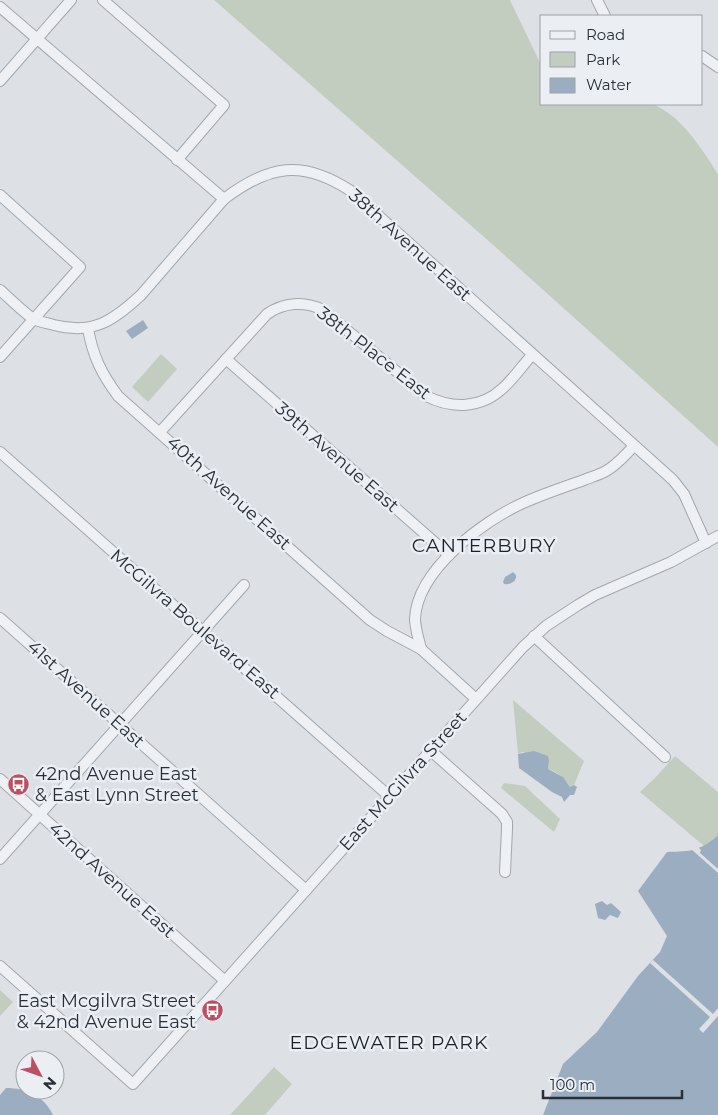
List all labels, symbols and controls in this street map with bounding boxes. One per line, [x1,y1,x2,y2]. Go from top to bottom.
legend [540,15,703,105]
text: Road [586,25,625,44]
text: Park [586,50,620,69]
text: Water [586,75,632,94]
street label: 38th Avenue East [344,184,476,306]
street label: 38th Place East [313,302,435,404]
street label: 39th Avenue East [271,397,403,517]
street label: 40th Avenue East [162,431,296,555]
district label: CANTERBURY [412,534,556,557]
street label: McGilvra Boulevard East [106,544,284,704]
street label: 41st Avenue East [23,636,149,752]
street label: East McGilvra Street [335,707,471,855]
place label: 42nd Avenue East & East Lynn Street [35,763,199,806]
bus stop icon: 42nd Avenue East & East Lynn Street [7,772,31,796]
street label: 42nd Avenue East [44,817,180,943]
place label: East Mcgilvra Street & 42nd Avenue East [17,990,196,1033]
bus stop icon: East Mcgilvra Street & 42nd Avenue East [200,999,224,1023]
district label: EDGEWATER PARK [290,1031,488,1054]
north arrow [15,1050,65,1100]
scale bar [543,1068,682,1100]
text: N [39,1073,60,1094]
text: 100 m [550,1075,595,1094]

